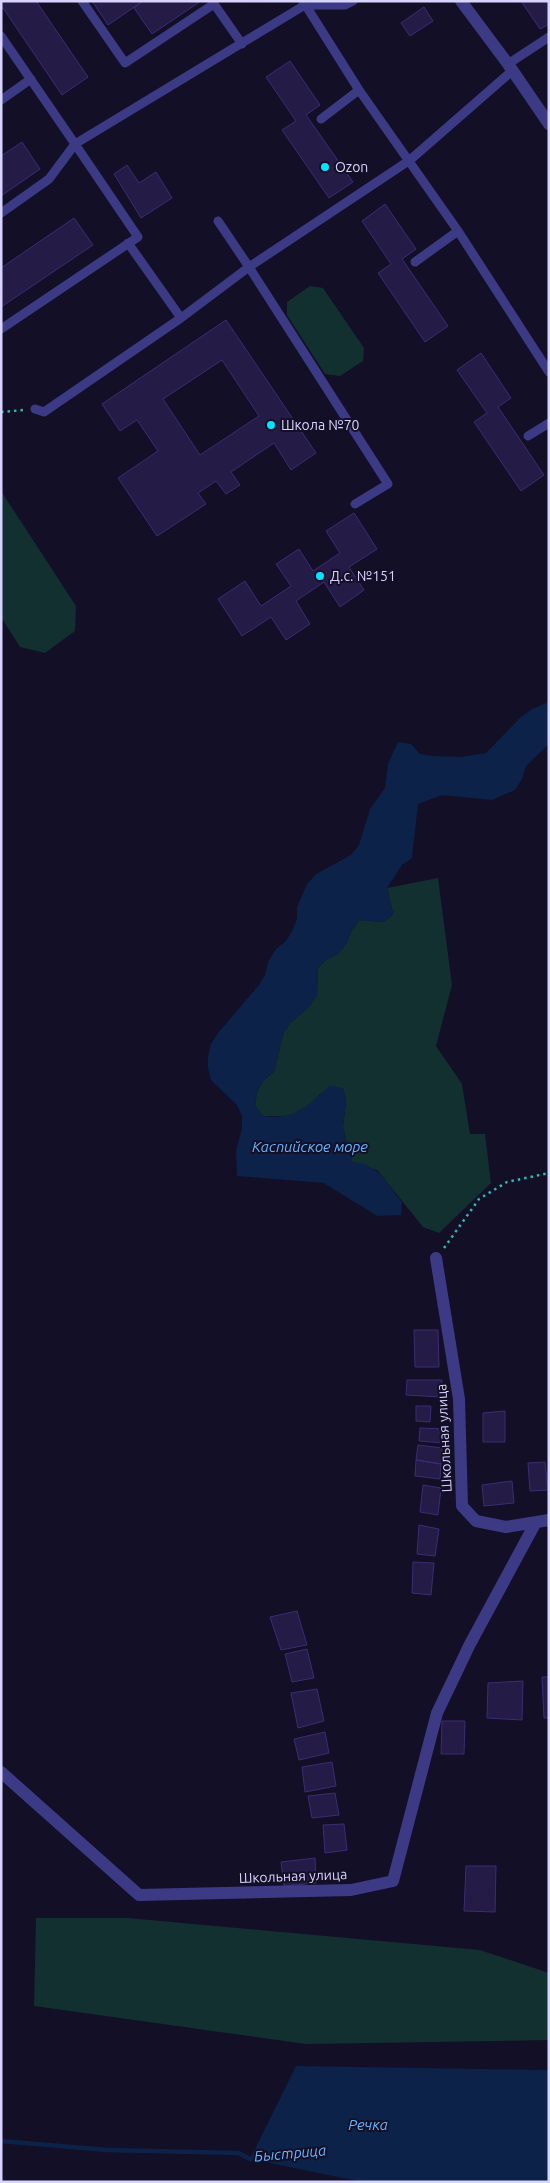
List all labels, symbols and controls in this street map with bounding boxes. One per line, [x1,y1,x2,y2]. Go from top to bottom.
place label: Ozon [335,159,368,175]
marker: Ozon [319,161,331,173]
place label: Школа №70 [281,417,360,433]
marker: Школа №70 [265,419,277,431]
place label: Д.с. №151 [330,568,396,584]
marker: Д.с. №151 [314,570,326,582]
water label: Каспийское море [252,1138,368,1155]
street label: Школьная улица [433,1383,455,1493]
street label: Школьная улица [238,1866,348,1886]
water label: Речка [348,2116,388,2133]
water label: Быстрица [253,2141,327,2165]

